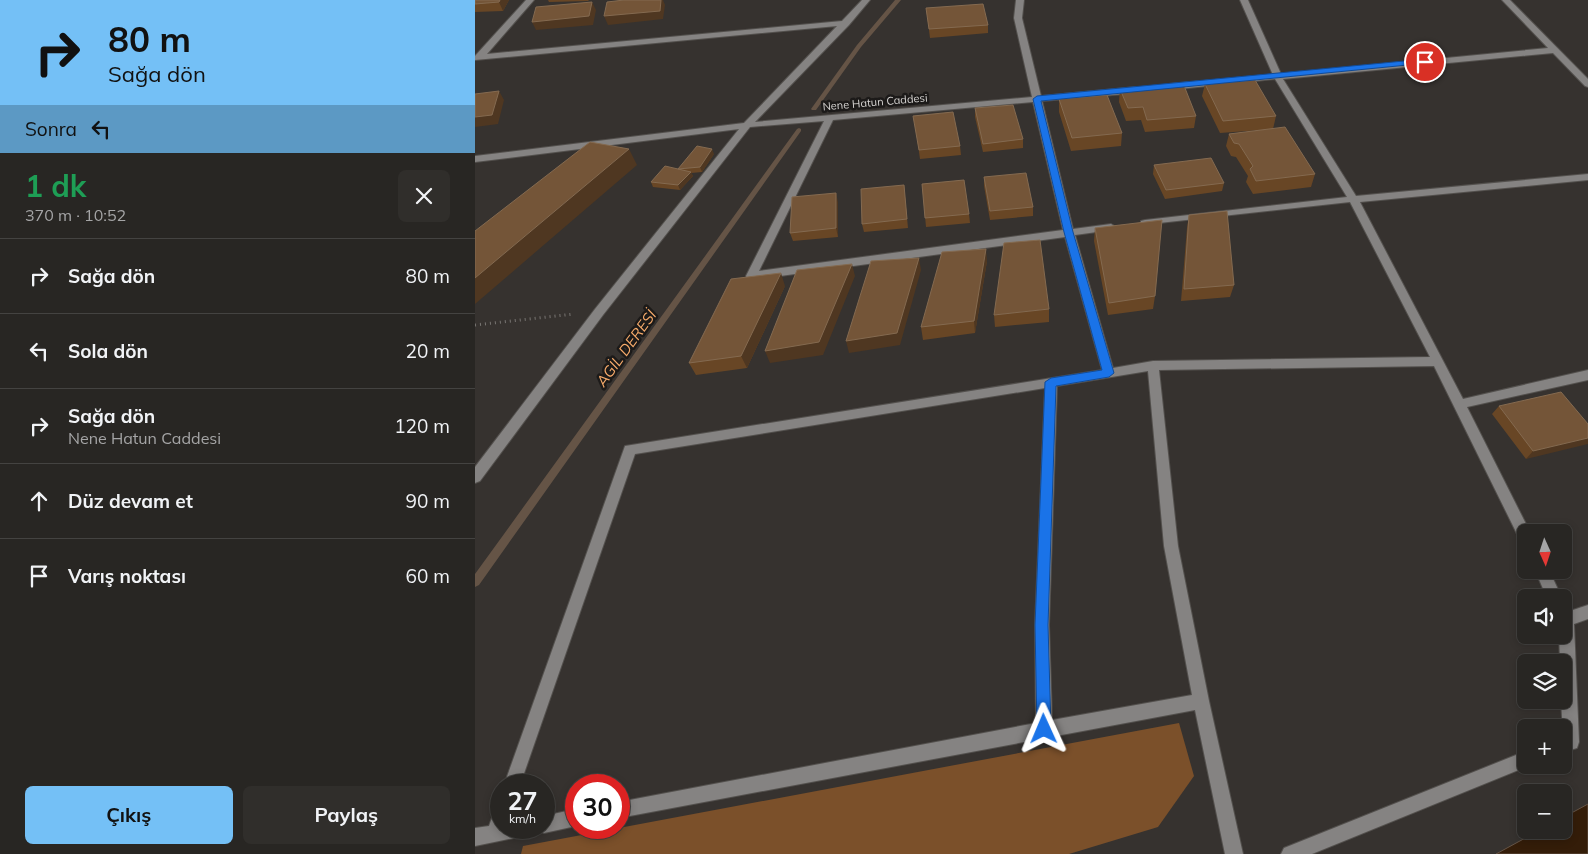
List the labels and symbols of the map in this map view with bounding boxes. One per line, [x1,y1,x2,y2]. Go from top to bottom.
pin [1404,41,1446,83]
street label: Nene Hatun Caddesi [822,90,928,114]
water label: AGİL DERESİ [591,305,661,391]
north arrow [1517,524,1573,579]
position arrow [1017,702,1069,754]
speed limit sign: 30 [565,774,630,839]

